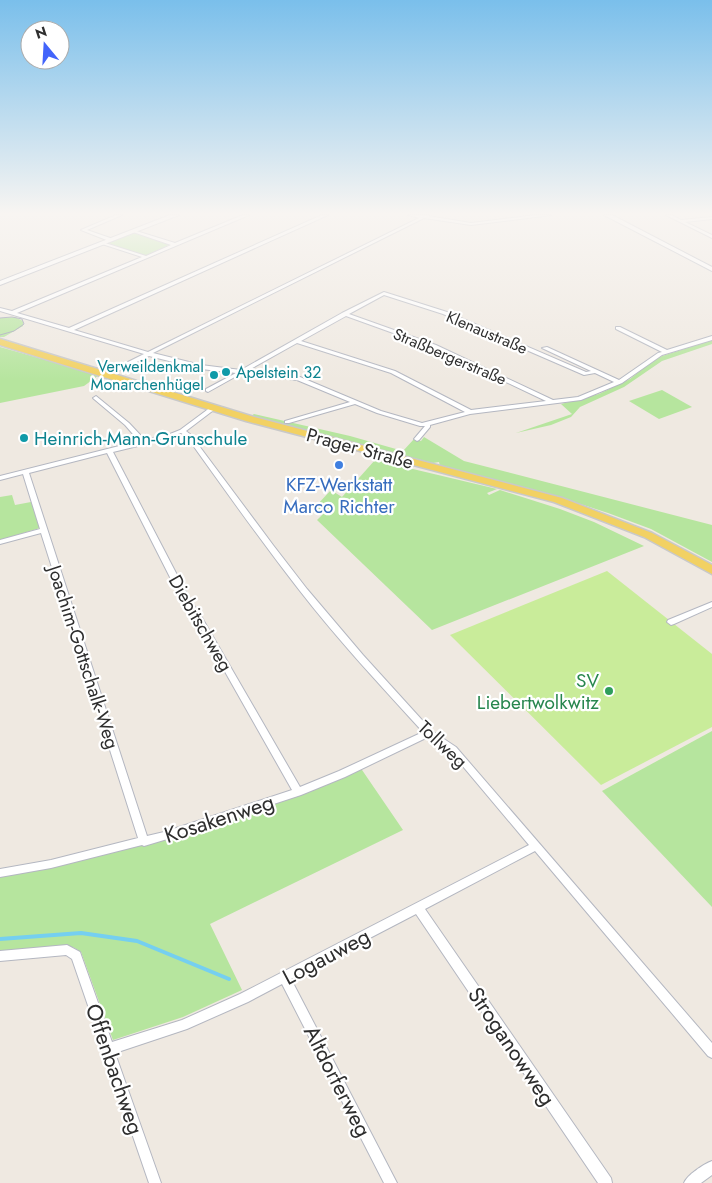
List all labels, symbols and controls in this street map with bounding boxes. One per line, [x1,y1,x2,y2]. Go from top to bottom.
north arrow [20,20,70,70]
text: N [33,21,49,44]
street label: Klenaustraße [443,305,531,360]
street label: Straßbergerstraße [390,322,510,391]
place label: Verweildenkmal Monarchenhügel [90,355,204,396]
place label: Apelstein 32 [236,361,321,384]
marker: Apelstein 32 [220,366,232,378]
marker: Verweildenkmal Monarchenhügel [208,369,220,381]
street label: Prager Straße [303,421,417,476]
place label: Heinrich-Mann-Grunschule [34,425,248,452]
marker: Heinrich-Mann-Grunschule [18,432,30,444]
marker: KFZ-Werkstatt Marco Richter [333,459,345,471]
place label: KFZ-Werkstatt Marco Richter [283,471,395,520]
street label: Joachim-Gottschalk-Weg [40,559,126,752]
street label: Diebitschweg [162,570,239,677]
place label: SV Liebertwolkwitz [477,667,599,716]
marker: SV Liebertwolkwitz [603,685,615,697]
street label: Tollweg [412,714,474,774]
street label: Kosakenweg [160,785,278,851]
street label: Logauweg [277,920,375,992]
street label: Stroganowweg [460,980,564,1112]
street label: Offenbachweg [78,999,152,1139]
street label: Altdorferweg [296,1020,380,1142]

